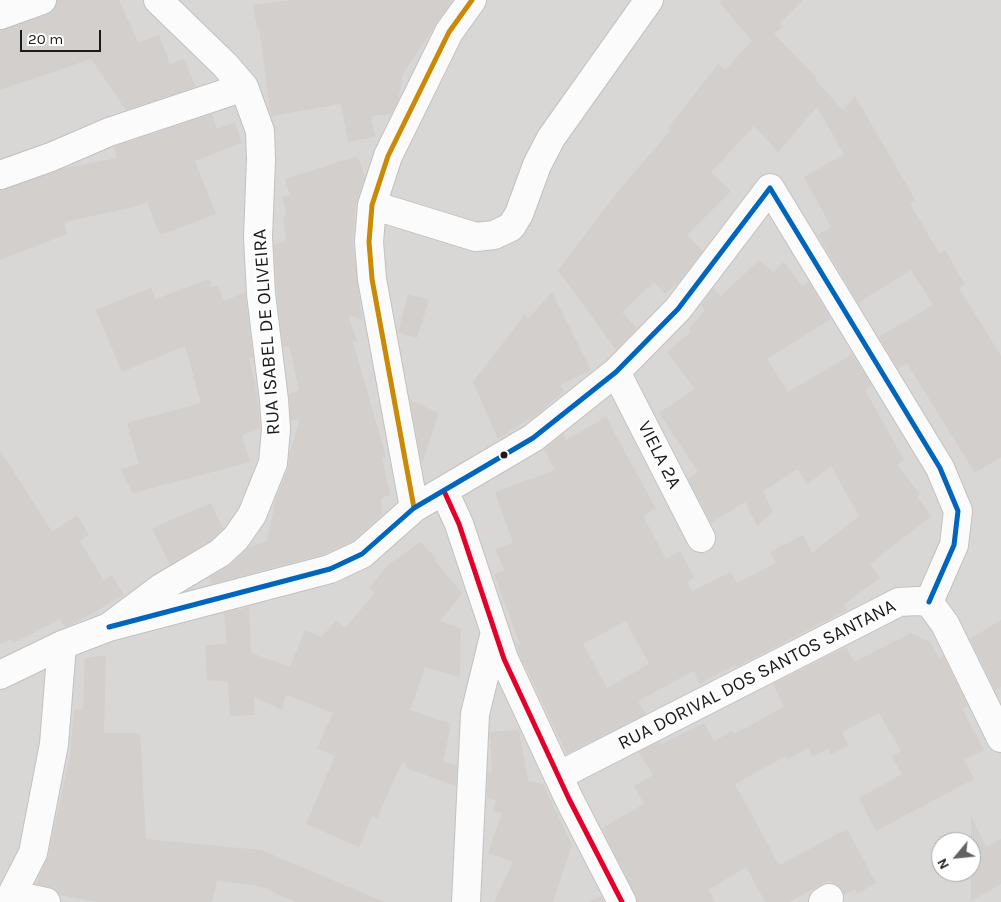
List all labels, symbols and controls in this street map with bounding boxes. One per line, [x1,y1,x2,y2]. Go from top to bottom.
scale bar [22,20,104,52]
text: 20 m [28,30,63,48]
street label: RUA ISABEL DE OLIVEIRA [248,228,286,436]
street label: VIELA 2A [632,417,686,493]
unlabelled marker [499,450,509,460]
street label: RUA DORIVAL DOS SANTOS SANTANA [614,595,900,755]
north arrow [931,832,981,882]
text: N [933,855,953,872]

